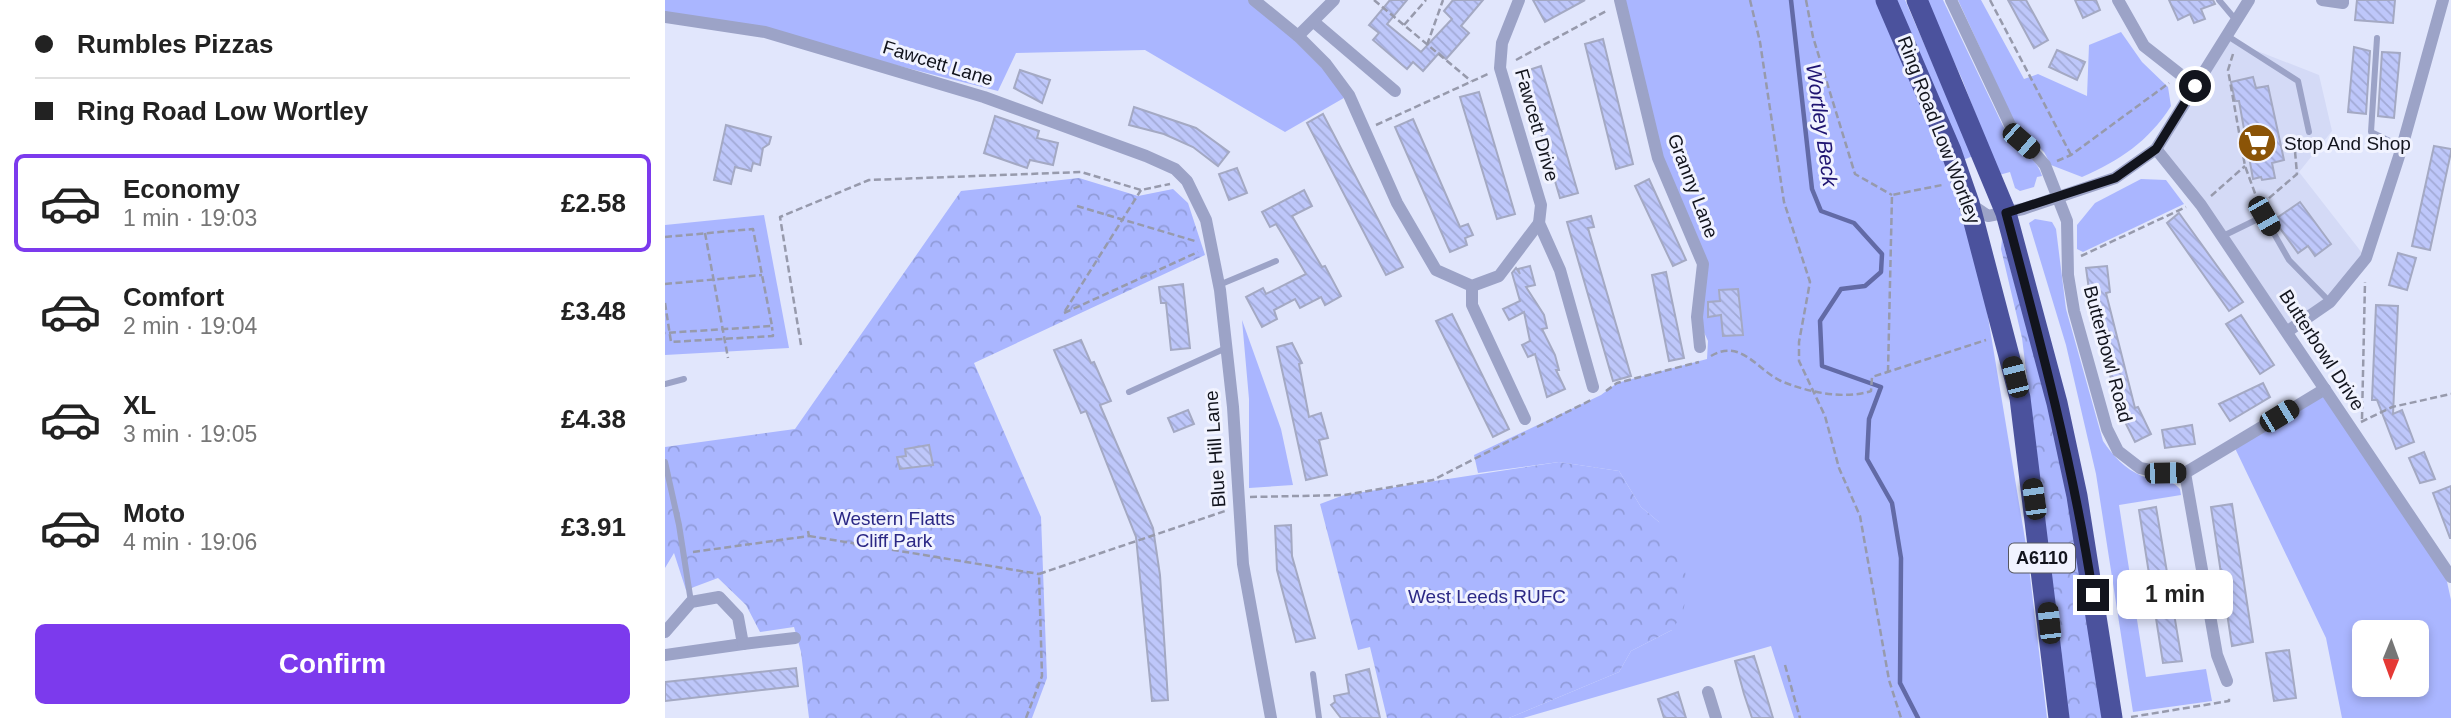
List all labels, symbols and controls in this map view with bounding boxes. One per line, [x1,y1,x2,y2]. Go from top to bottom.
text: Rumbles Pizzas [77,29,274,59]
street label: Ring Road Low Wortley [1893,33,1985,227]
street label: Fawcett Lane [880,36,996,90]
water label: Wortley Beck [1802,62,1842,189]
street label: Fawcett Drive [1511,66,1563,184]
route start [2179,70,2211,102]
text: Ring Road Low Wortley [77,96,368,126]
car [1999,119,2044,163]
supermarket icon: Stop And Shop [2236,122,2278,164]
street label: Granny Lane [1664,131,1722,241]
place label: Stop And Shop [2284,133,2411,154]
icon: car [39,172,102,235]
text: Economy [123,174,240,204]
text: £2.58 [561,188,626,218]
car [2245,193,2284,239]
text: 1 min · 19:03 [123,205,257,231]
icon: car [39,280,102,343]
text: Comfort [123,282,224,312]
street label: Butterbowl Road [2080,283,2136,425]
street label: Butterbowl Drive [2275,286,2369,414]
text: £3.48 [561,296,626,326]
text: 2 min · 19:04 [123,313,257,339]
car [2000,354,2031,400]
icon: car [39,388,102,451]
text: XL [123,390,156,420]
street label: Blue Hill Lane [1200,390,1230,508]
car [2256,396,2303,436]
text: £4.38 [561,404,626,434]
text: 3 min · 19:05 [123,421,257,447]
car [2144,462,2187,484]
car [2021,477,2048,521]
icon: car [39,496,102,559]
text: Moto [123,498,185,528]
park label: Western Flatts Cliff Park [833,508,955,551]
text: £3.91 [561,512,626,542]
text: 4 min · 19:06 [123,529,257,555]
road number: A6110 [2009,544,2075,572]
callout: 1 min [2117,570,2233,620]
route end [2077,579,2109,611]
text: 1 min [2145,581,2205,607]
park label: West Leeds RUFC [1408,586,1566,607]
car [2037,601,2062,645]
north arrow [2352,620,2429,696]
map controls [2352,620,2429,697]
button: Confirm [35,624,630,704]

